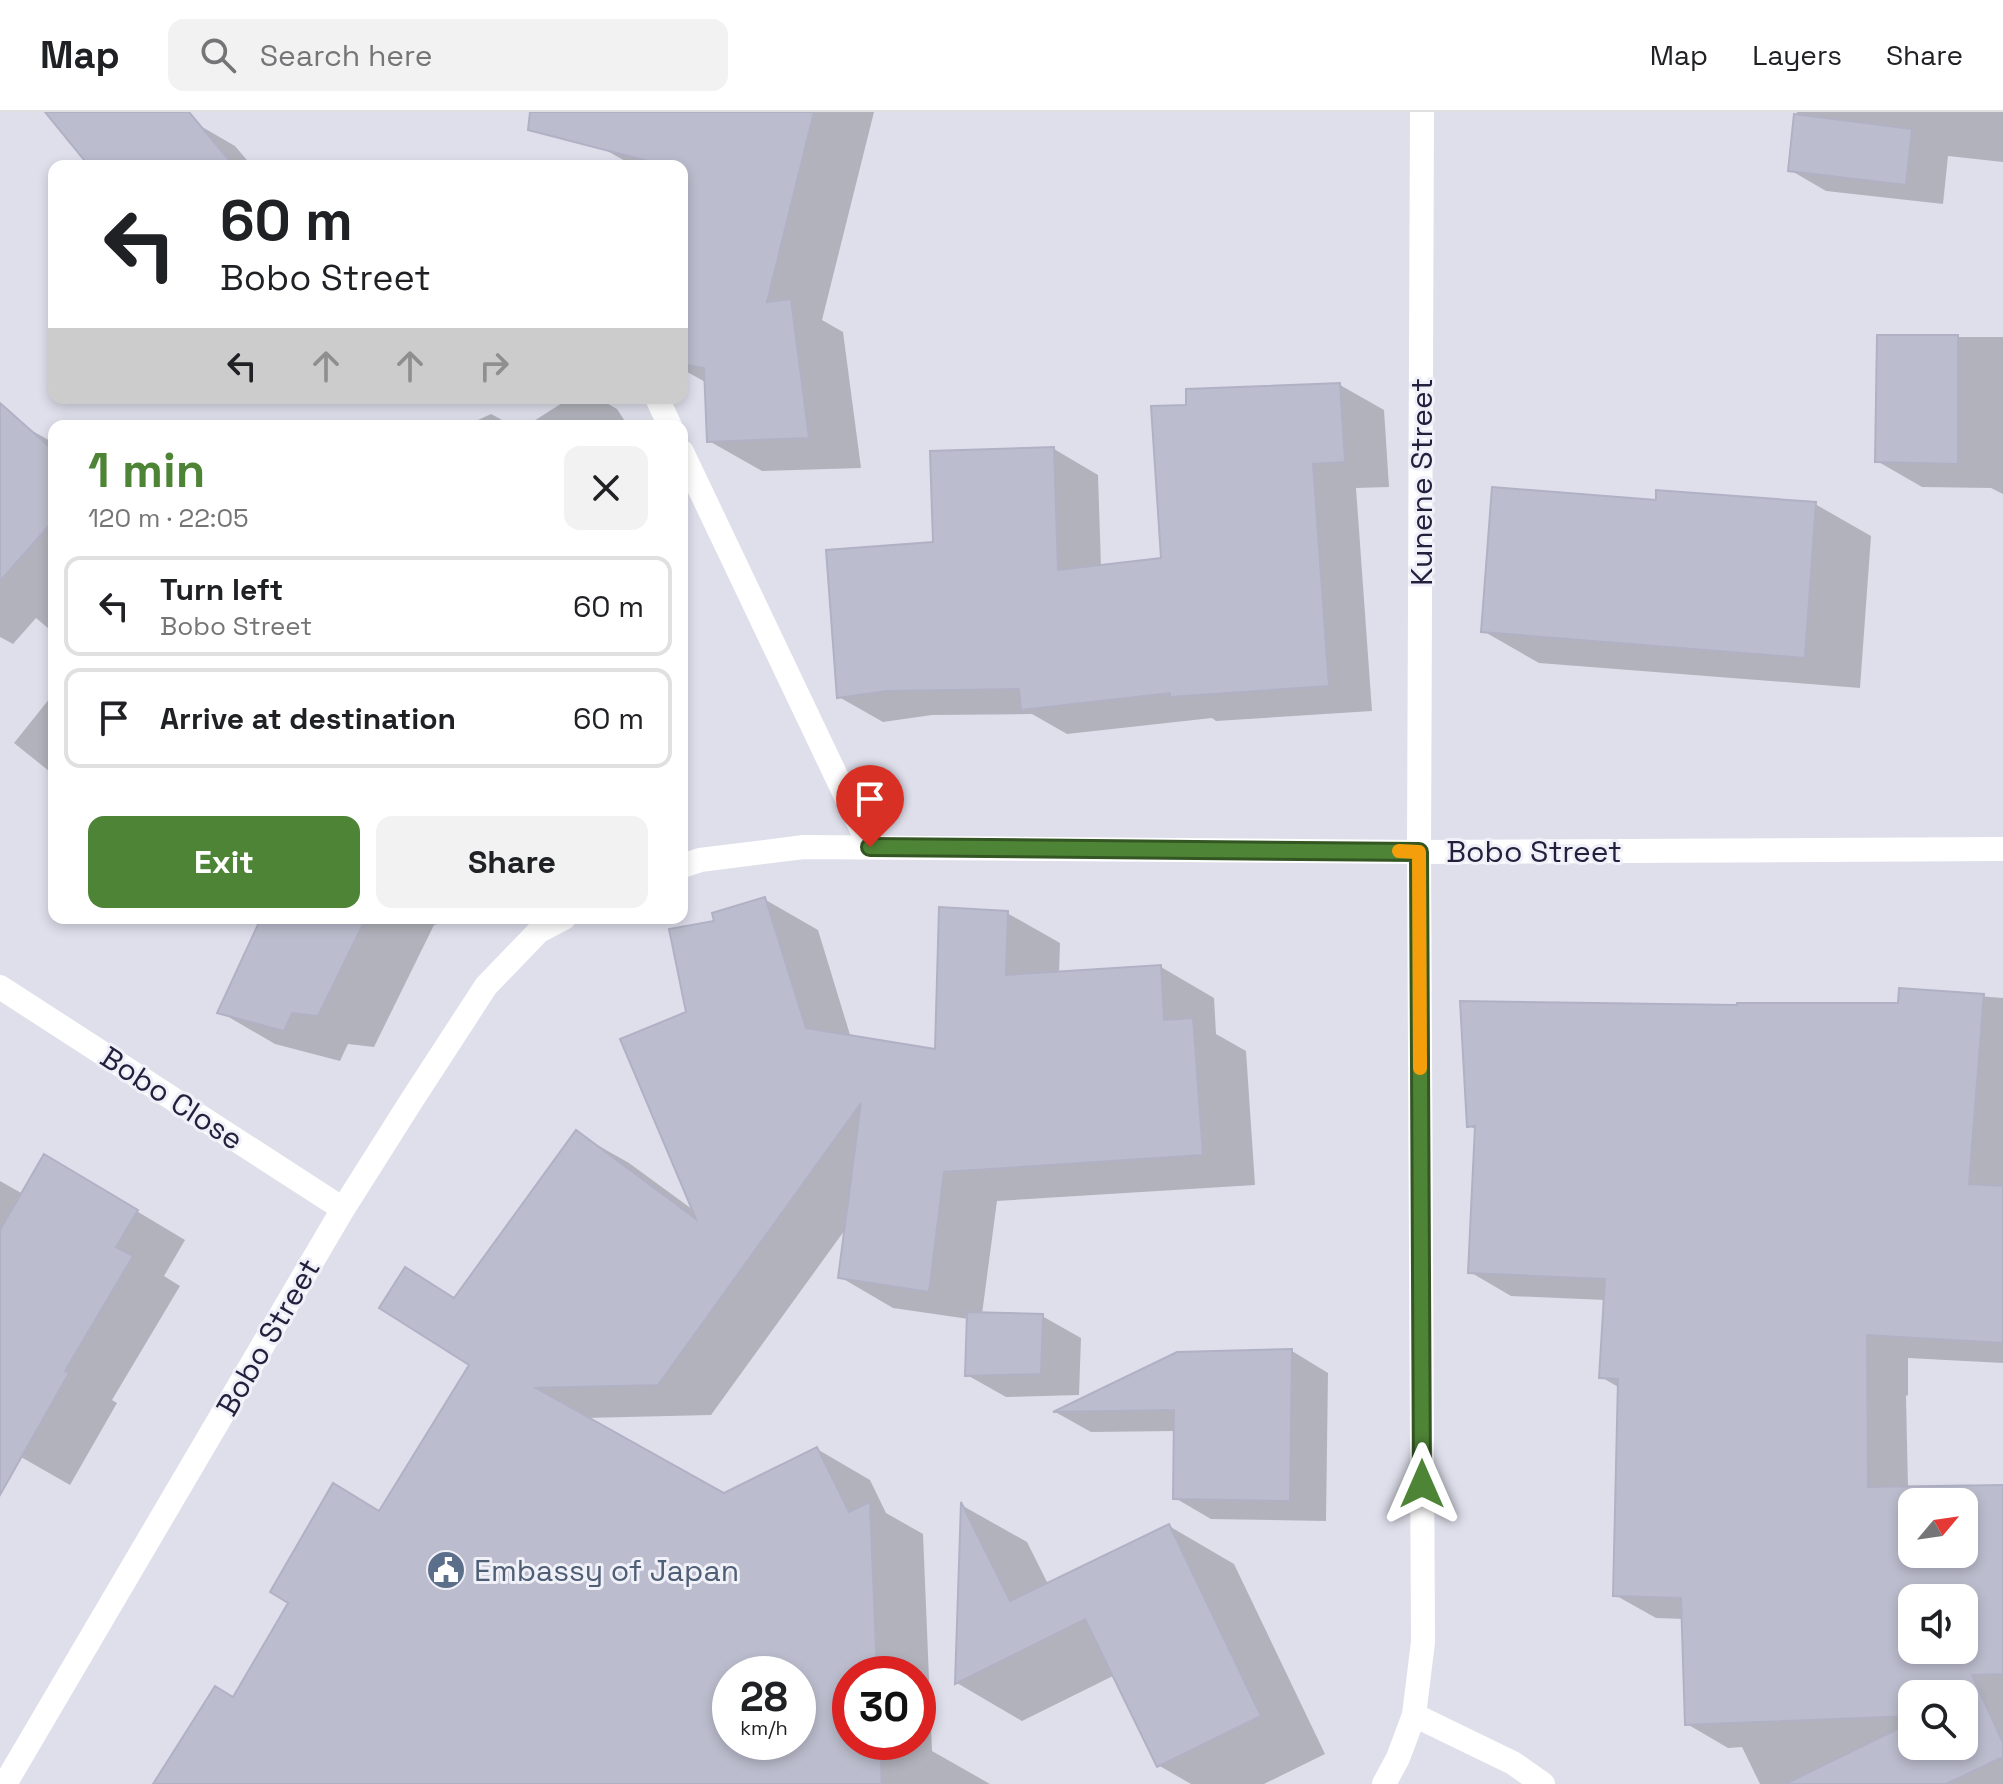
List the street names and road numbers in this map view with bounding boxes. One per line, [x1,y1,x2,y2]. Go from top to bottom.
street label: Kunene Street [1402,378,1441,586]
street label: Bobo Street [1446,832,1622,871]
street label: Bobo Close [93,1037,251,1159]
street label: Bobo Street [207,1251,329,1423]

